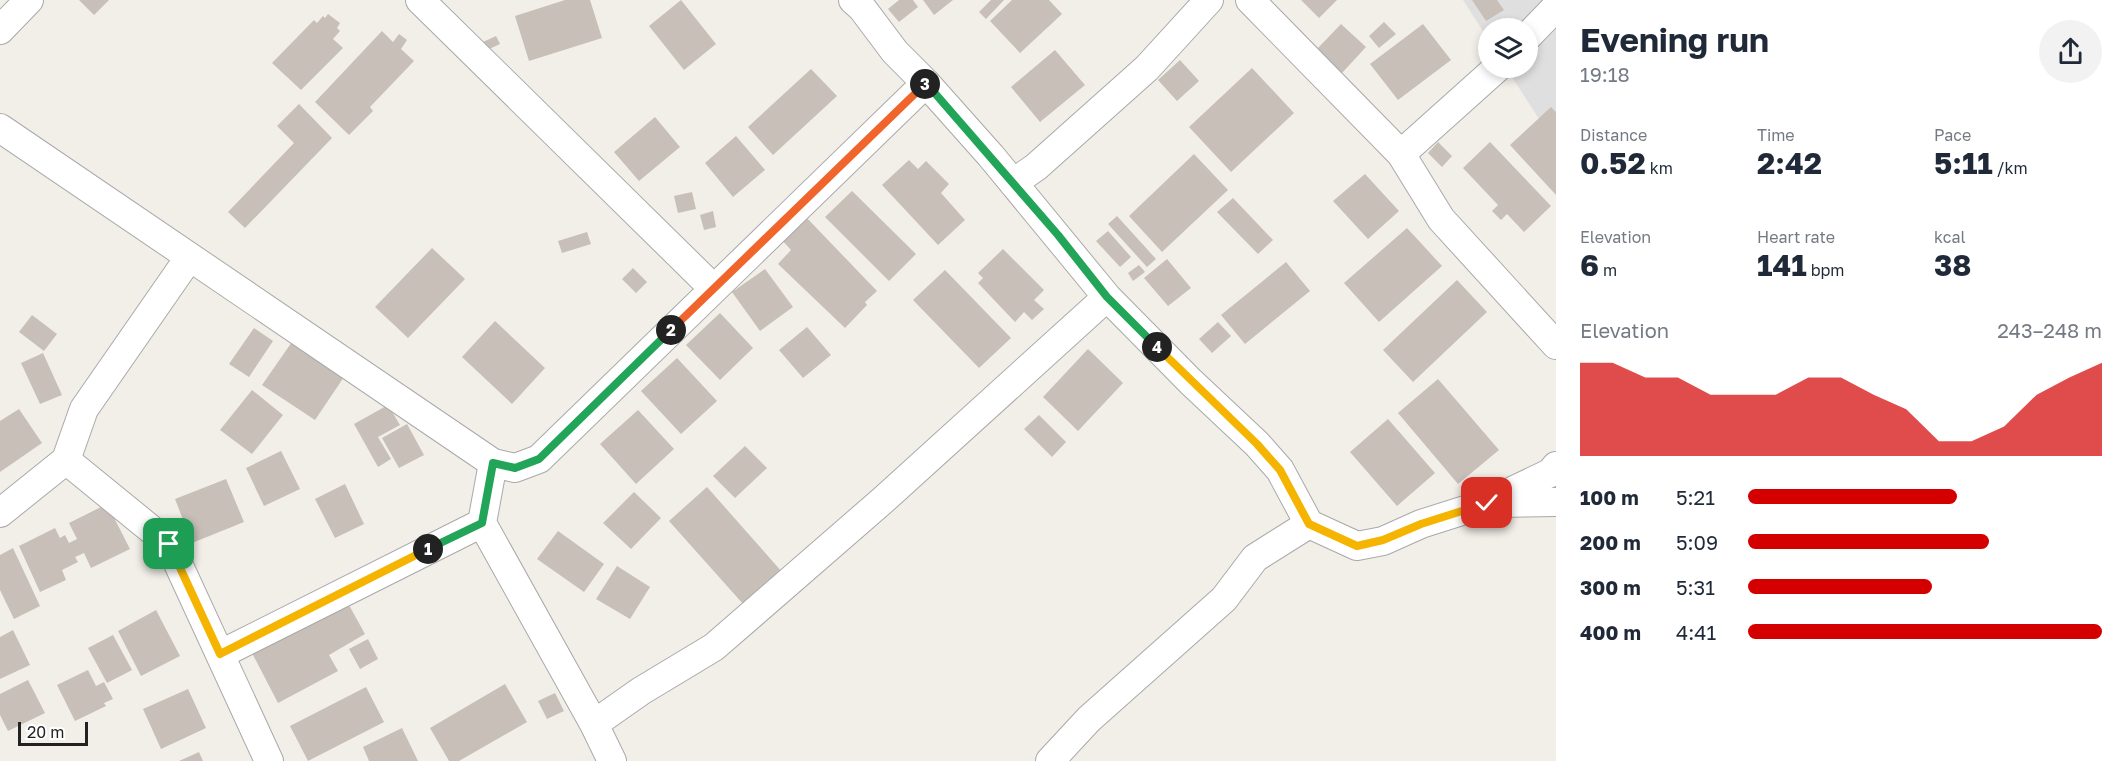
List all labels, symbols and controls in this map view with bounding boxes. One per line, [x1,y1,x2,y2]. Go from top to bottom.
map controls [1478,18,1538,78]
button: layers [1478,18,1538,78]
text: Evening run [1580,20,1769,59]
button: share [2039,20,2102,83]
text: 19:18 [1580,62,1630,86]
pin: 3 [910,69,940,99]
text: 3 [920,74,930,94]
text: Distance [1580,125,1647,145]
text: Time [1757,125,1795,145]
text: Pace [1934,125,1971,145]
text: 0.52 [1580,145,1646,181]
text: 2:42 [1757,145,1822,181]
text: 5:11 [1934,145,1993,181]
text: km [1646,158,1673,178]
text: /km [1993,158,2028,178]
text: Elevation [1580,227,1651,247]
text: Heart rate [1757,227,1835,247]
text: kcal [1934,227,1966,247]
text: 6 [1580,247,1599,283]
text: 141 [1757,247,1807,283]
text: 38 [1934,247,1972,283]
text: m [1599,260,1617,280]
text: bpm [1807,260,1845,280]
pin: 2 [656,315,686,345]
text: Elevation [1580,318,1669,342]
text: 243–248 m [1997,318,2102,342]
text: 2 [666,320,676,340]
pin: 4 [1142,332,1172,362]
text: 4 [1152,337,1162,357]
pin [1461,477,1512,528]
text: 100 m [1580,485,1639,509]
text: 5:21 [1676,485,1715,509]
icon: check [1470,486,1503,519]
pin [143,518,194,569]
icon: arrive [152,527,185,560]
text: 200 m [1580,530,1641,554]
text: 5:09 [1676,530,1718,554]
pin: 1 [413,534,443,564]
text: 1 [424,539,432,559]
text: 300 m [1580,575,1641,599]
text: 5:31 [1676,575,1715,599]
text: 400 m [1580,620,1641,644]
text: 4:41 [1676,620,1716,644]
scale bar [18,719,88,746]
text: 20 m [27,722,64,742]

